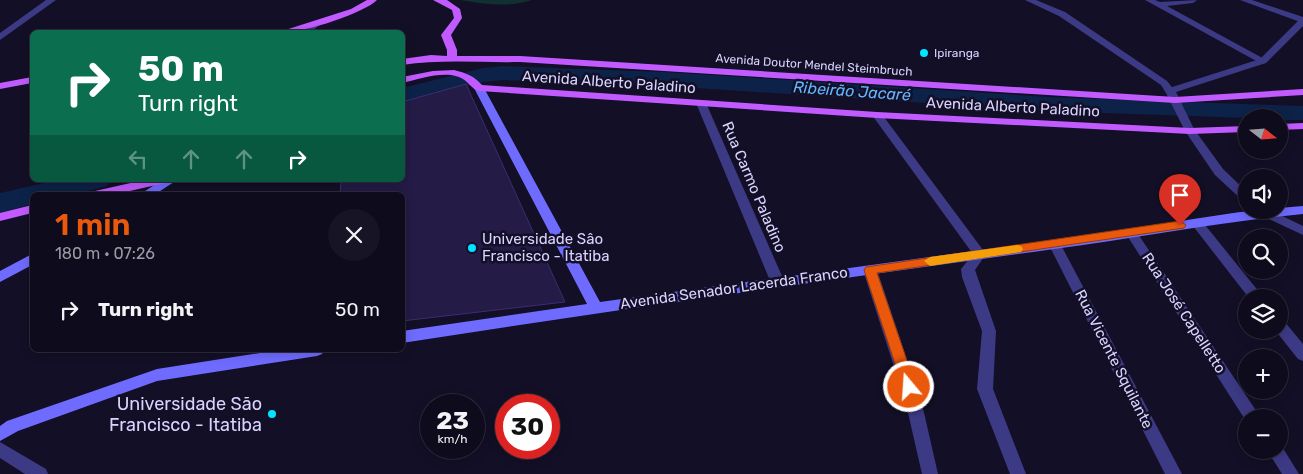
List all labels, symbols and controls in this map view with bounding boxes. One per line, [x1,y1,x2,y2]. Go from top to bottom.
place label: Ipiranga [934,46,979,60]
marker: Ipiranga [918,47,930,59]
text: 50 m [138,48,224,90]
icon: right [55,50,120,115]
street label: Avenida Doutor Mendel Steimbruch [715,51,913,79]
street label: Avenida Alberto Paladino [522,67,696,97]
water label: Ribeirão Jacaré [792,77,912,105]
text: Turn right [138,90,238,117]
street label: Avenida Alberto Paladino [926,93,1100,121]
north arrow [1238,109,1288,159]
map controls [1238,109,1288,459]
street label: Rua Carmo Paladino [718,119,790,255]
icon: left [124,145,152,173]
icon: ahead [177,145,205,173]
icon: ahead [230,145,258,173]
icon: right [283,145,311,173]
button: sound [1238,169,1288,219]
pin [1159,174,1201,225]
icon: arrive [1166,181,1194,209]
text: 1 min [55,207,130,243]
button: close [328,209,380,261]
button: search [1238,229,1288,279]
place label: Universidade Sâo Francisco - Itatiba [482,230,609,265]
marker: Universidade Sâo Francisco - Itatiba [466,242,478,254]
text: 180 m · 07:26 [55,244,155,263]
street label: Rua José Capelletto [1138,249,1230,377]
street label: Avenida Senador Lacerda Franco [619,263,849,313]
street label: Rua Vicente Squilante [1071,287,1157,431]
button: layers [1238,289,1288,339]
icon: right [55,296,83,324]
text: Turn right [98,298,193,321]
text: 50 m [335,298,380,321]
button: + [1238,349,1288,399]
position arrow [882,360,934,412]
place label: Universidade São Francisco - Itatiba [109,393,262,436]
speed limit sign: 30 [495,394,560,459]
text: 23 [436,406,469,435]
marker: Universidade São Francisco - Itatiba [266,408,278,420]
button: − [1238,409,1288,459]
text: km/h [438,432,467,446]

